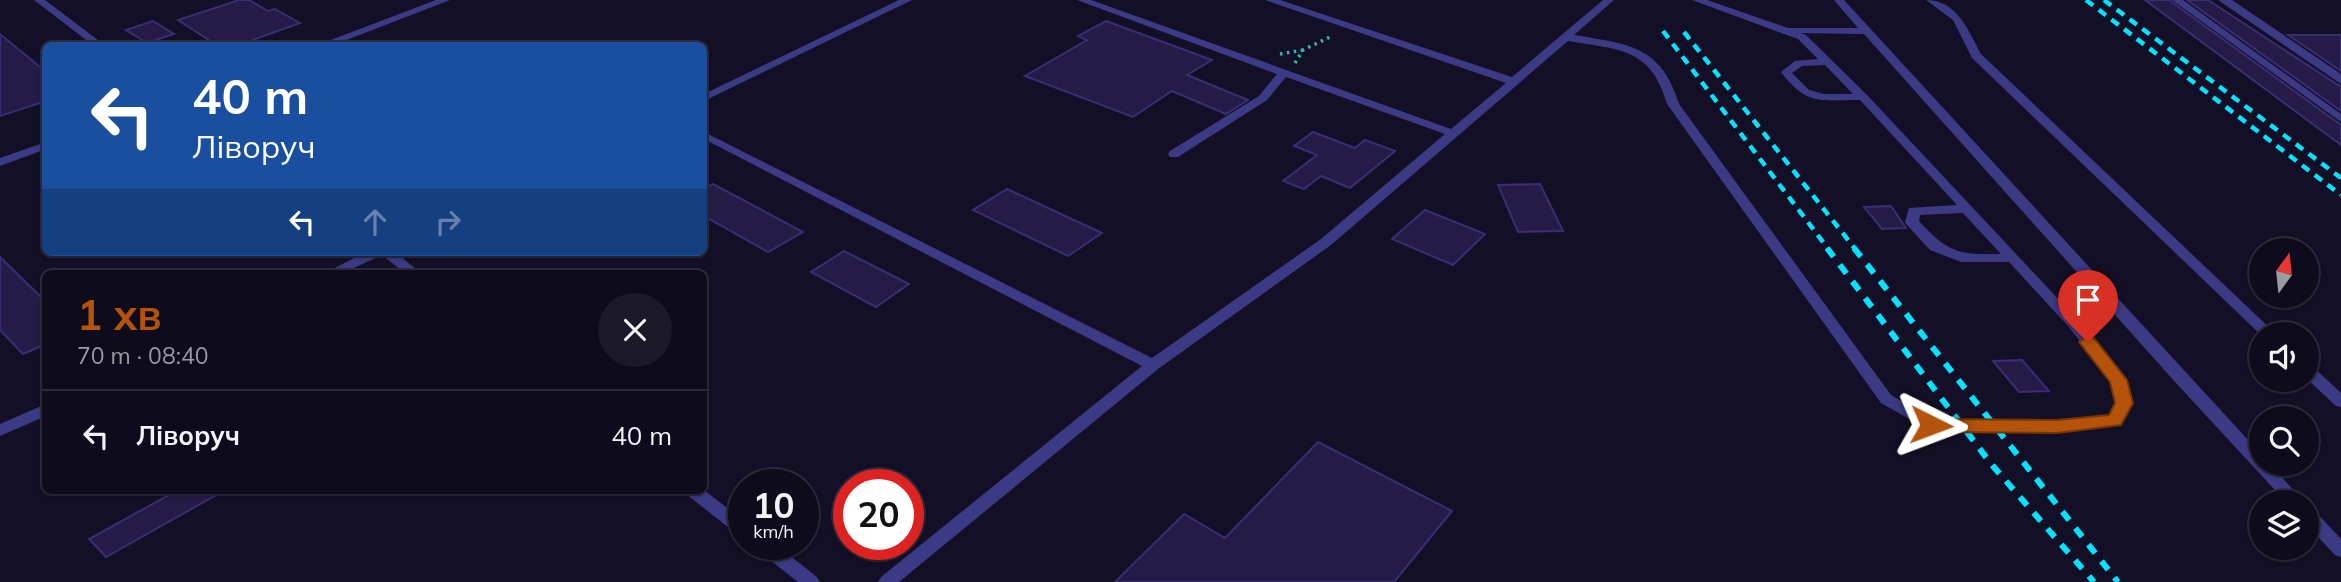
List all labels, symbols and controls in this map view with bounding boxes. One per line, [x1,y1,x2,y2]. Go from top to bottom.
text: 40 m [192,65,308,126]
icon: left [77,70,168,161]
text: Ліворуч [192,126,315,166]
icon: left [283,203,321,241]
icon: ahead [356,203,394,241]
icon: right [429,203,467,241]
north arrow [2249,238,2319,308]
map controls [2249,238,2319,560]
pin [2058,270,2118,342]
icon: arrive [2069,281,2107,319]
text: 1 хв [77,288,162,341]
button: close [598,293,672,367]
button: sound [2249,322,2319,392]
text: 70 m · 08:40 [77,341,209,370]
position arrow [1894,388,1968,462]
button: search [2249,406,2319,476]
icon: left [77,417,115,455]
text: Ліворуч [136,419,240,452]
text: 40 m [611,419,672,452]
speed limit sign: 20 [833,469,924,560]
text: 10 [752,483,795,527]
button: layers [2249,490,2319,560]
text: km/h [753,520,794,543]

